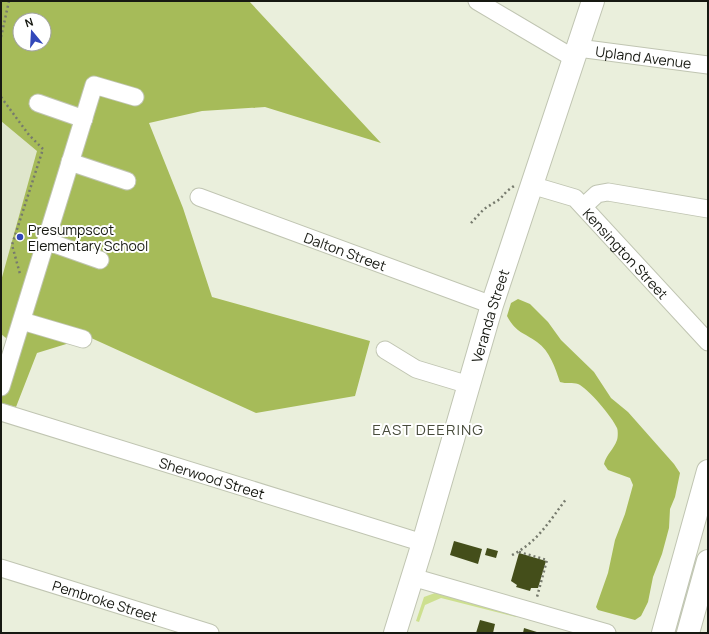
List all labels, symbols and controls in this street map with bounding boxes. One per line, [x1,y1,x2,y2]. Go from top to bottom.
north arrow [12,12,52,52]
text: N [23,14,35,30]
street label: Upland Avenue [594,41,693,72]
street label: Kensington Street [579,204,673,303]
place label: Presumpscot Elementary School [28,220,148,255]
street label: Dalton Street [302,227,390,275]
marker: Presumpscot Elementary School [15,232,25,242]
street label: Veranda Street [466,266,513,365]
district label: EAST DEERING [372,419,484,440]
street label: Sherwood Street [157,452,268,503]
street label: Pembroke Street [50,575,160,626]

